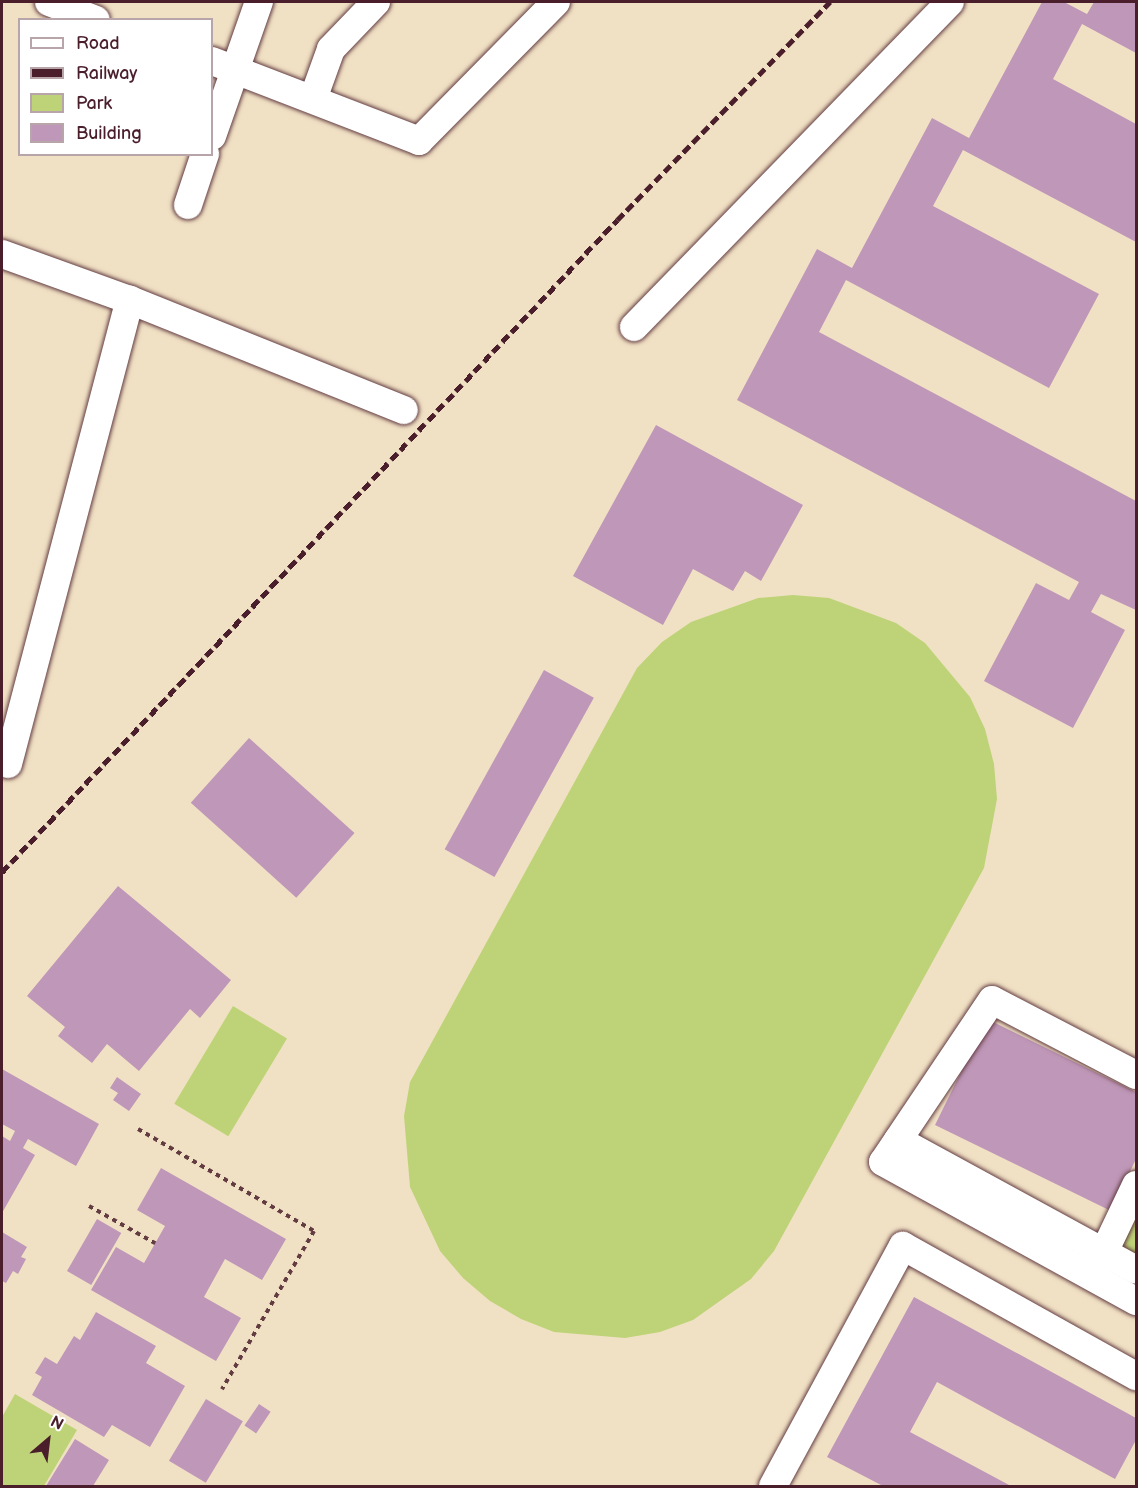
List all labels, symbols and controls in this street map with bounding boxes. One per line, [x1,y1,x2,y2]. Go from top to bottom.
legend [18,18,213,156]
text: Road [76,33,120,54]
text: Railway [76,63,138,84]
text: Park [76,93,112,114]
text: Building [76,123,142,144]
north arrow [18,1410,78,1470]
text: N [47,1412,66,1435]

